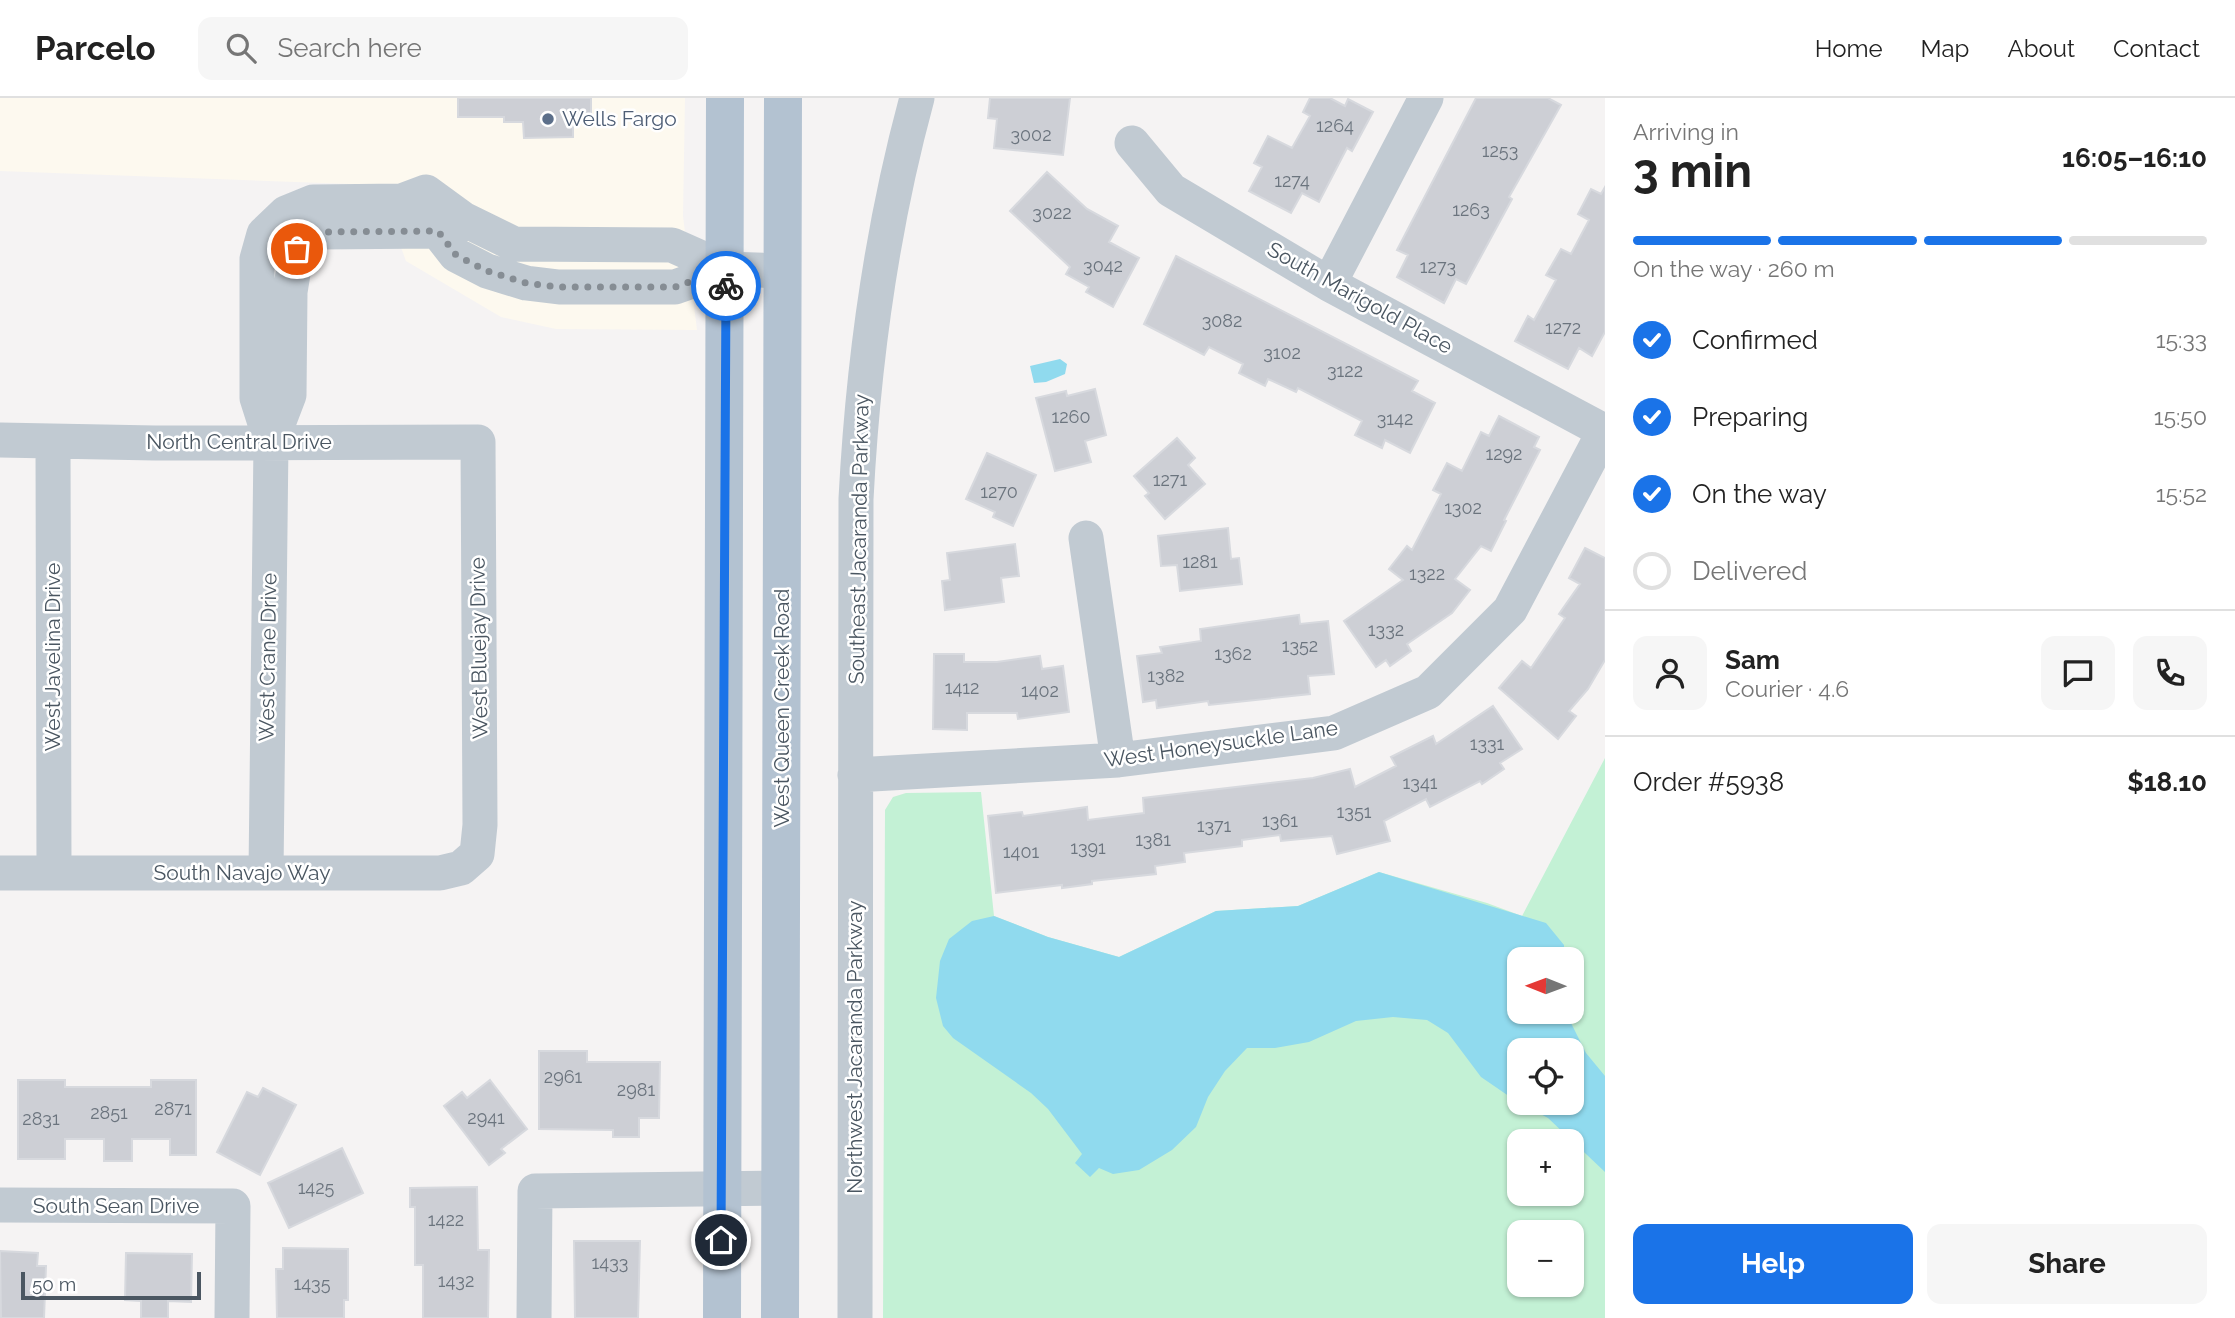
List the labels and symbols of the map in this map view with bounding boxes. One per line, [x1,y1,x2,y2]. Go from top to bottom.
place label: Wells Fargo [562,106,677,131]
marker: Wells Fargo [540,111,556,127]
house number: 1264 [1316,115,1354,136]
house number: 3002 [1010,124,1052,145]
house number: 1253 [1482,140,1518,161]
house number: 1274 [1274,170,1310,191]
house number: 1263 [1452,199,1490,220]
house number: 3022 [1032,202,1072,223]
pin [267,219,327,279]
street label: South Marigold Place [1263,236,1457,359]
courier [691,251,761,321]
house number: 3042 [1083,255,1123,276]
house number: 1273 [1420,256,1456,277]
house number: 3082 [1202,310,1242,331]
house number: 1272 [1545,317,1581,338]
house number: 3102 [1263,342,1301,363]
house number: 3122 [1327,360,1363,381]
street label: Southeast Jacaranda Parkway [843,394,874,684]
house number: 1260 [1052,406,1090,427]
house number: 3142 [1377,408,1413,429]
street label: North Central Drive [146,429,332,454]
house number: 1292 [1485,443,1523,464]
house number: 1271 [1153,469,1188,490]
house number: 1270 [980,481,1018,502]
house number: 1302 [1444,497,1482,518]
house number: 1281 [1182,551,1218,572]
street label: West Bluejay Drive [464,557,493,739]
street label: West Javelina Drive [40,563,65,751]
house number: 1322 [1409,563,1445,584]
street label: West Crane Drive [254,572,281,742]
street label: West Queen Creek Road [769,589,794,827]
house number: 1332 [1368,619,1404,640]
house number: 1352 [1282,635,1318,656]
house number: 1362 [1214,643,1252,664]
house number: 1382 [1147,665,1185,686]
house number: 1412 [945,677,979,698]
house number: 1402 [1021,680,1059,701]
street label: West Honeysuckle Lane [1103,715,1339,772]
house number: 1331 [1470,733,1505,754]
house number: 1341 [1403,772,1438,793]
house number: 1351 [1337,801,1372,822]
house number: 1361 [1262,810,1298,831]
house number: 1371 [1197,815,1232,836]
house number: 1381 [1135,829,1171,850]
house number: 1391 [1070,837,1106,858]
house number: 1401 [1003,841,1039,862]
street label: South Navajo Way [153,860,331,885]
street label: Northwest Jacaranda Parkway [842,900,867,1194]
north arrow [1507,947,1584,1024]
house number: 2961 [544,1066,583,1087]
house number: 2981 [617,1079,655,1100]
house number: 2871 [154,1098,192,1119]
house number: 2851 [90,1102,128,1123]
house number: 2941 [467,1107,505,1128]
house number: 2831 [22,1108,60,1129]
house number: 1425 [298,1177,335,1198]
street label: South Sean Drive [33,1193,199,1218]
house number: 1422 [428,1209,464,1230]
pin [691,1210,751,1270]
house number: 1433 [592,1252,628,1273]
scale bar [21,1269,201,1301]
house number: 1432 [438,1270,474,1291]
house number: 1435 [294,1273,331,1294]

